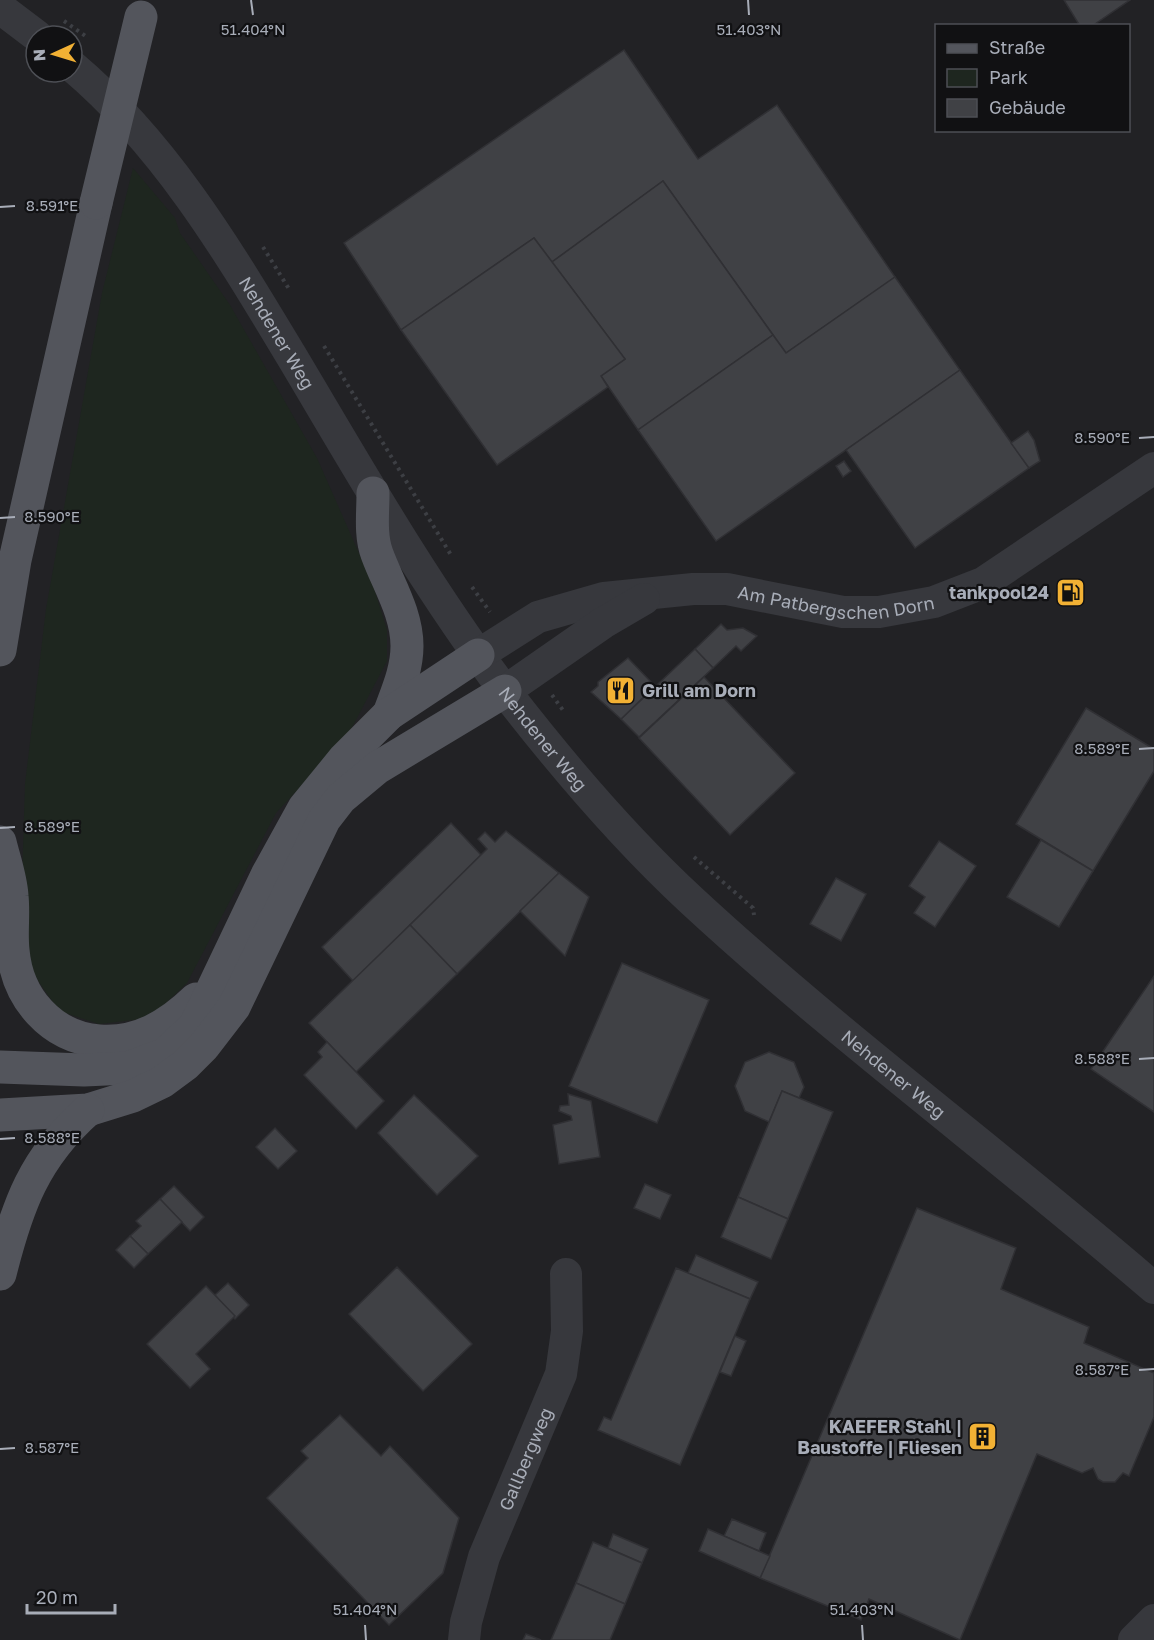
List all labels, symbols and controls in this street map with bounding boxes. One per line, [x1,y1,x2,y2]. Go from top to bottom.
text: 51.404°N [221,20,285,38]
text: 51.403°N [717,20,781,38]
north arrow [24,24,84,84]
legend [935,24,1130,132]
text: Straße [989,36,1045,58]
text: N [29,48,49,62]
text: Park [989,66,1028,88]
text: Gebäude [989,96,1066,118]
text: 8.591°E [26,196,78,214]
street label: Nehdener Weg [235,272,320,393]
text: 8.590°E [1074,428,1130,446]
text: 8.590°E [24,507,80,525]
fuel station icon: tankpool24 [1054,576,1086,608]
street label: Am Patbergschen Dorn [736,580,936,623]
place label: tankpool24 [949,581,1049,603]
restaurant icon: Grill am Dorn [605,674,637,706]
place label: Grill am Dorn [642,679,756,701]
street label: Nehdener Weg [494,682,592,795]
text: 8.589°E [1074,739,1130,757]
text: 8.589°E [24,817,80,835]
street label: Nehdener Weg [837,1025,950,1123]
text: 8.588°E [1074,1049,1130,1067]
text: 8.588°E [24,1128,80,1146]
text: 8.587°E [1075,1360,1129,1378]
street label: Gallbergweg [494,1404,557,1514]
place label: KAEFER Stahl | Baustoffe | Fliesen [797,1415,962,1458]
building icon: KAEFER Stahl | Baustoffe | Fliesen [967,1420,999,1452]
text: 8.587°E [25,1438,79,1456]
scale bar [27,1577,116,1615]
text: 20 m [36,1586,78,1608]
text: 51.404°N [333,1600,397,1618]
text: 51.403°N [830,1600,894,1618]

